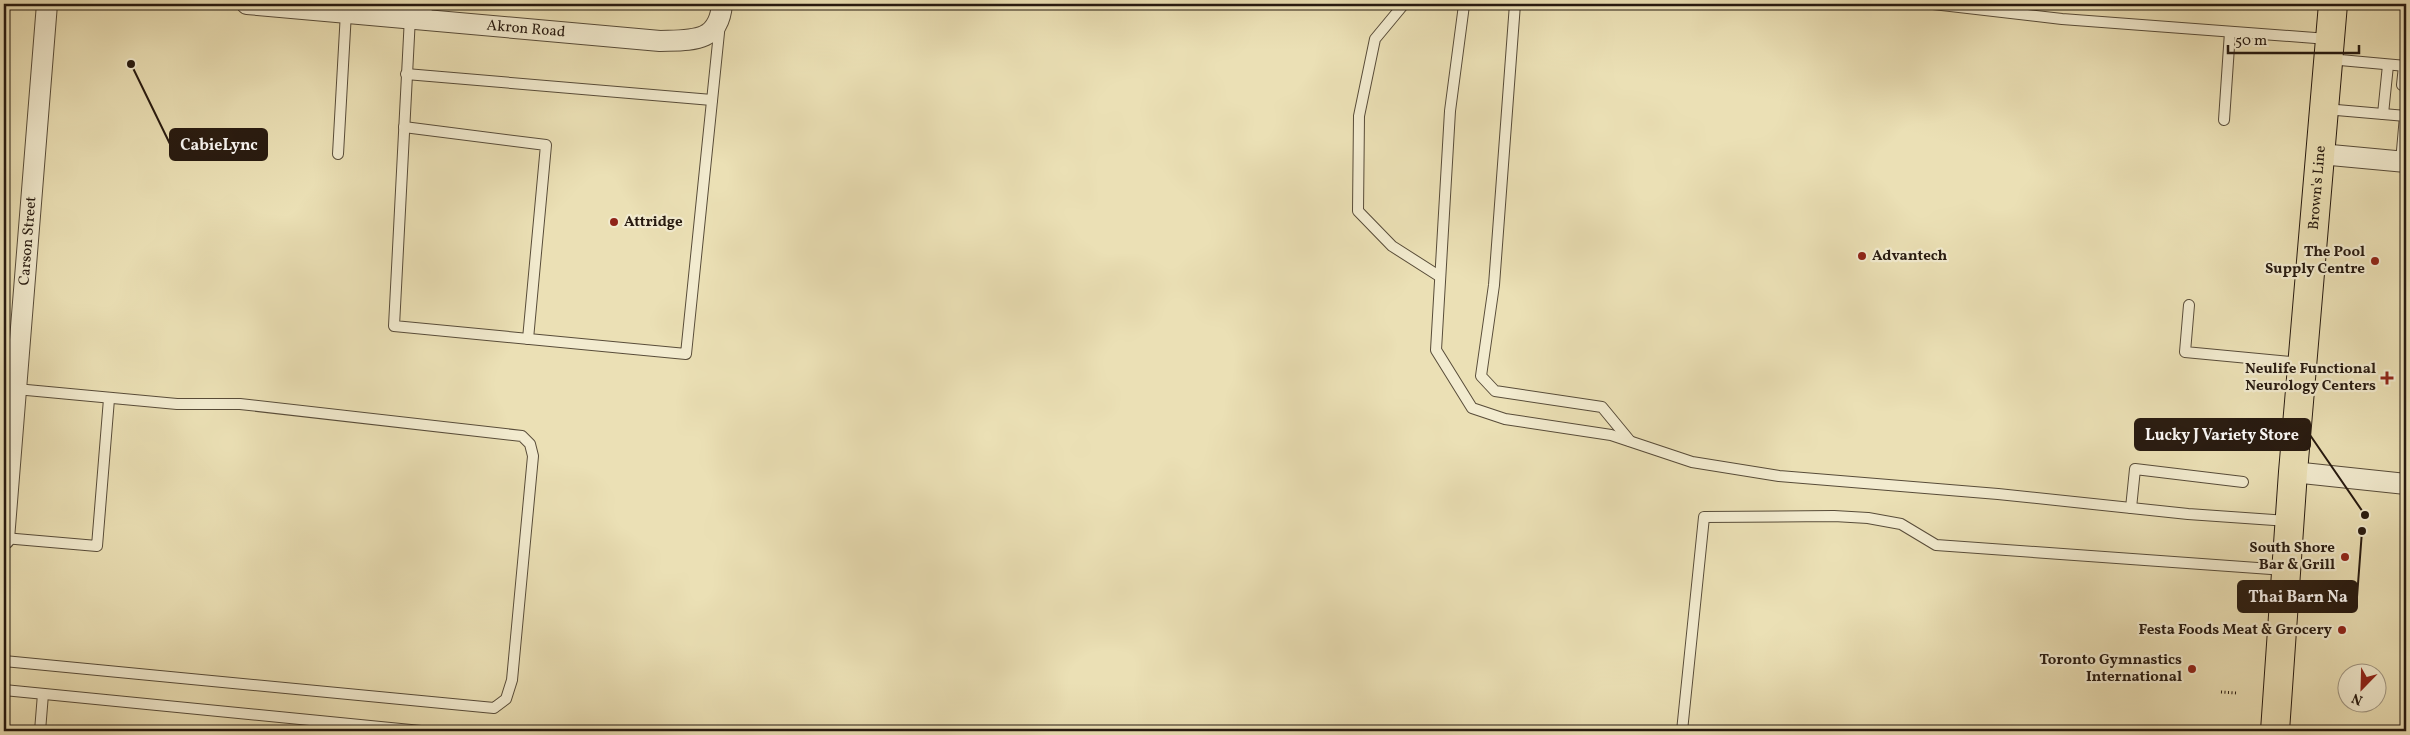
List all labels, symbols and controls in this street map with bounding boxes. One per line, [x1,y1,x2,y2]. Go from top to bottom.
street label: Akron Road [486,15,566,43]
scale bar [2228,22,2359,54]
text: 50 m [2235,31,2267,52]
callout: CabieLync [170,129,267,160]
text: CabieLync [180,135,258,157]
street label: Brown's Line [2303,145,2331,231]
street label: Carson Street [14,196,42,286]
place label: Attridge [624,212,683,233]
marker: Attridge [608,216,620,228]
place label: The Pool Supply Centre [2265,242,2365,280]
place label: Advantech [1872,246,1948,267]
marker: Advantech [1856,250,1868,262]
marker: The Pool Supply Centre [2369,255,2381,267]
place label: Neulife Functional Neurology Centers [2245,359,2376,397]
marker: Neulife Functional Neurology Centers [2380,371,2394,385]
callout: Lucky J Variety Store [2135,419,2310,450]
text: Lucky J Variety Store [2145,425,2299,447]
place label: South Shore Bar & Grill [2249,538,2335,576]
marker: South Shore Bar & Grill [2339,551,2351,563]
callout: Thai Barn Na [2238,581,2357,612]
text: Thai Barn Na [2248,587,2348,609]
place label: Festa Foods Meat & Grocery [2139,620,2333,641]
marker: Festa Foods Meat & Grocery [2336,624,2348,636]
place label: Toronto Gymnastics International [2039,650,2182,688]
north arrow [2338,662,2388,712]
marker: Toronto Gymnastics International [2186,663,2198,675]
text: N [2349,688,2366,709]

